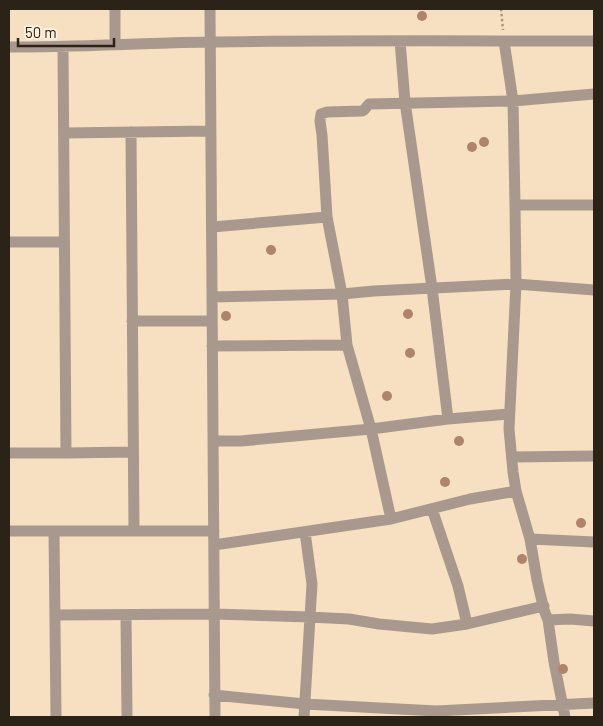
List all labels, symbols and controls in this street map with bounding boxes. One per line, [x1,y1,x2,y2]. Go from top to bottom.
scale bar [18,15,114,47]
text: 50 m [25,23,57,41]

